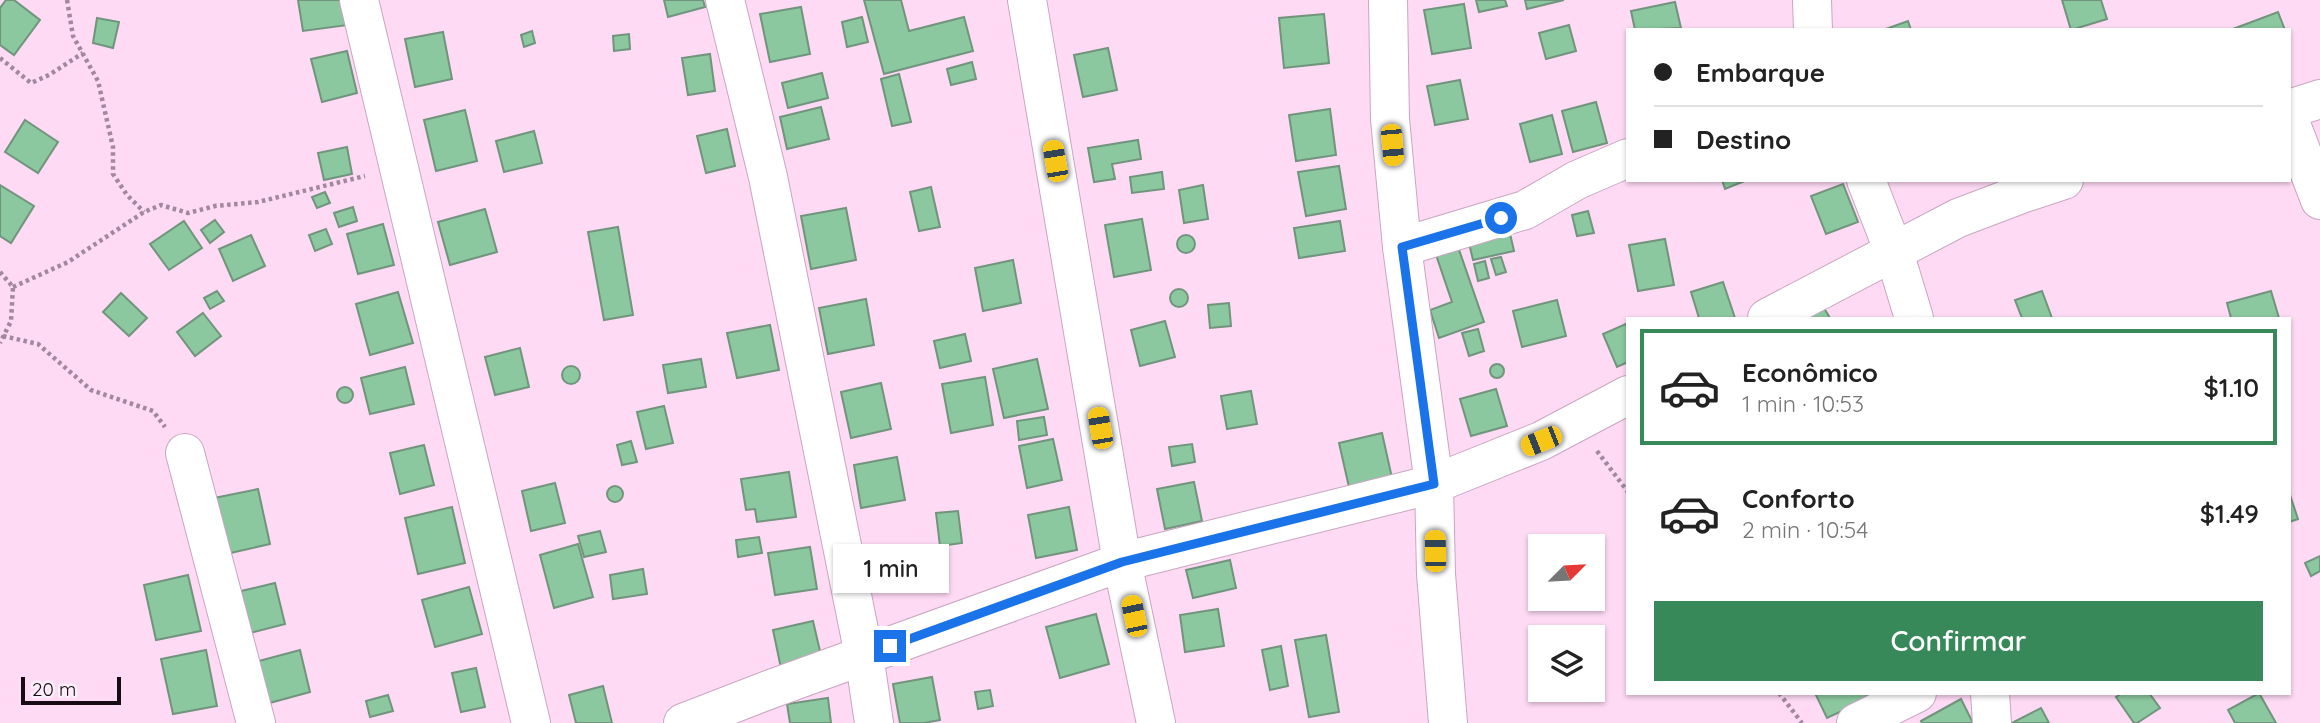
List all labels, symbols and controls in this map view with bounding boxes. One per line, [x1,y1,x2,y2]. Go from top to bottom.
text: Embarque [1696,56,1825,89]
car [1380,123,1405,167]
text: Destino [1696,123,1791,156]
car [1042,138,1069,184]
route start [1485,202,1517,234]
icon: car [1658,356,1721,419]
text: Econômico [1742,356,1878,389]
text: $1.10 [2203,371,2259,404]
text: 1 min · 10:53 [1742,389,1864,418]
car [1087,405,1114,451]
car [1518,423,1565,459]
icon: car [1658,482,1721,545]
text: Conforto [1742,482,1855,515]
text: $1.49 [2200,497,2259,530]
text: 2 min · 10:54 [1742,515,1868,544]
car [1425,530,1446,572]
north arrow [1528,534,1605,611]
map controls [1528,534,1605,702]
callout: 1 min [832,544,948,594]
text: 1 min [863,554,919,583]
car [1120,593,1149,639]
button: Confirmar [1654,601,2263,681]
button: layers [1528,625,1605,702]
route end [874,630,906,662]
scale bar [21,674,121,706]
text: 20 m [32,677,76,701]

